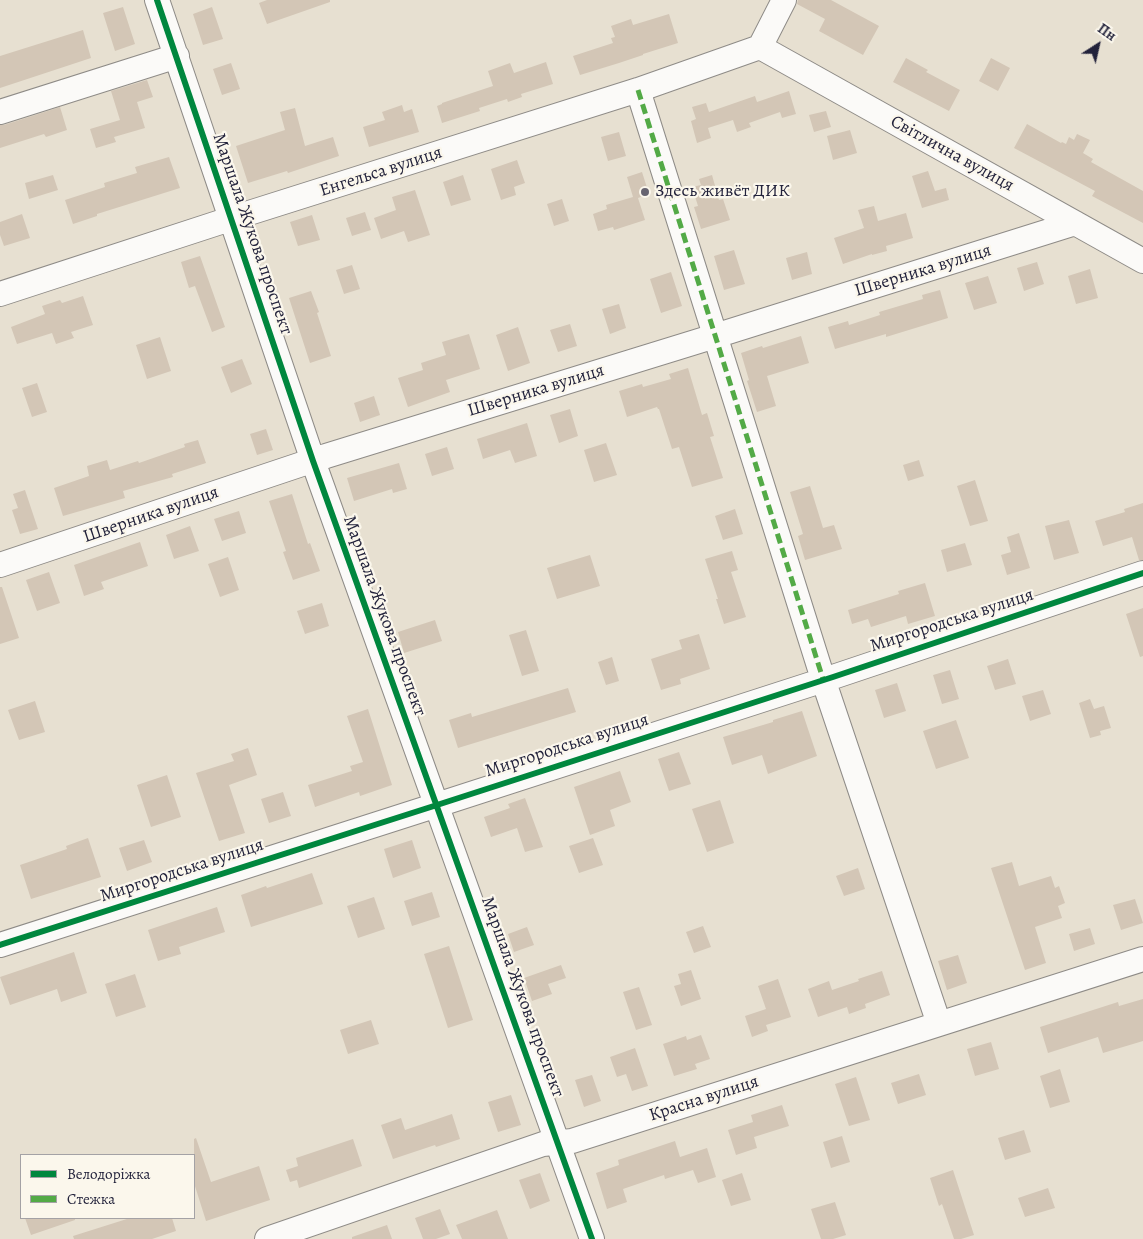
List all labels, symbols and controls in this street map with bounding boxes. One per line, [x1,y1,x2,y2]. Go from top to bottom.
text: Пн [1094,19,1120,45]
north arrow [1073,20,1123,70]
street label: Світлична вулиця [886,111,1018,197]
street label: Маршала Жукова проспект [207,130,297,338]
street label: Енгельса вулиця [317,142,445,202]
place label: Здесь живёт ДИК [655,181,790,203]
marker: Здесь живёт ДИК [639,186,651,198]
street label: Шверника вулиця [852,240,994,302]
street label: Шверника вулиця [465,360,607,422]
street label: Шверника вулиця [80,482,222,548]
street label: Маршала Жукова проспект [338,513,430,719]
street label: Миргородська вулиця [868,584,1036,658]
street label: Миргородська вулиця [483,709,651,783]
street label: Миргородська вулиця [98,834,266,908]
street label: Маршала Жукова проспект [476,894,568,1100]
street label: Красна вулиця [646,1071,762,1127]
legend [20,1154,195,1219]
text: Велодоріжка [67,1164,150,1184]
text: Стежка [67,1189,115,1209]

